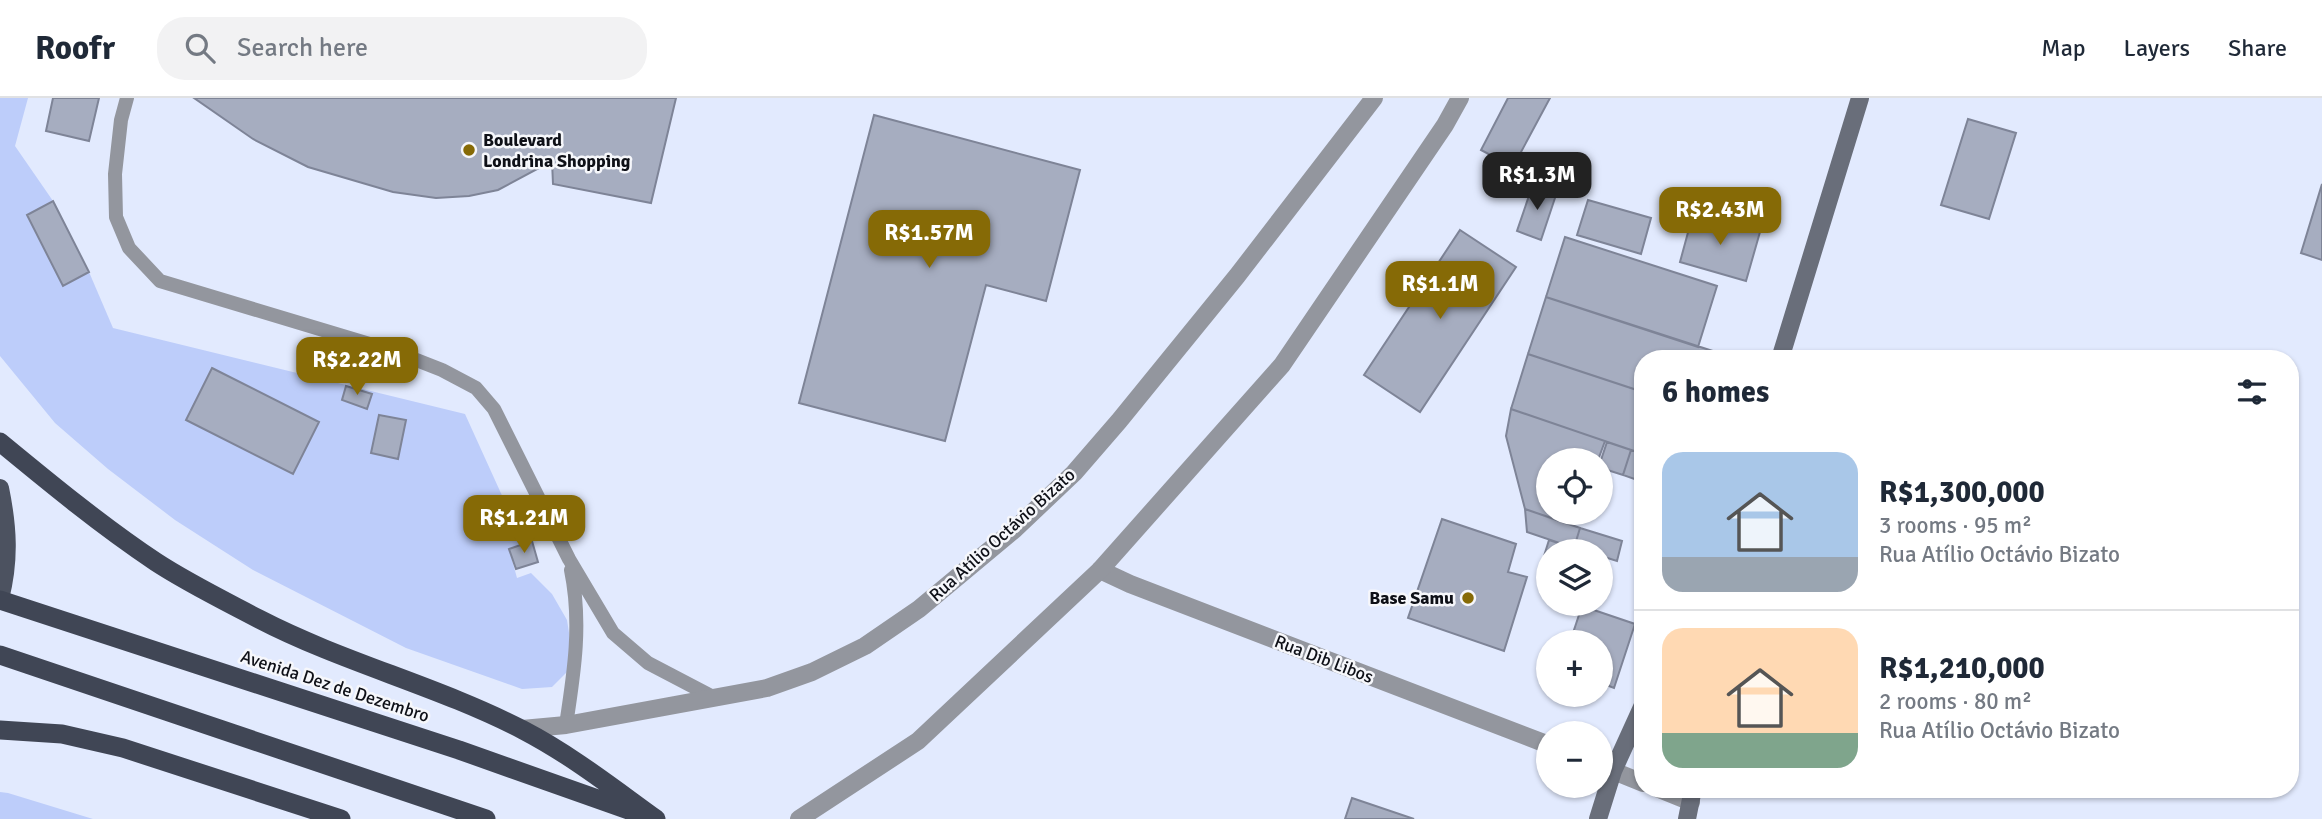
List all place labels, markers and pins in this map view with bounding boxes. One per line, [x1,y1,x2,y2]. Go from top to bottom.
place label: Boulevard Londrina Shopping [483,129,631,172]
marker: Boulevard Londrina Shopping [461,142,477,158]
pin: R$1.3M [1480,152,1594,212]
pin: R$2.43M [1655,188,1785,247]
pin: R$1.57M [864,211,994,270]
pin: R$1.1M [1383,262,1497,321]
pin: R$2.22M [292,338,422,397]
pin: R$1.21M [459,496,589,555]
place label: Base Samu [1369,587,1454,609]
marker: Base Samu [1460,590,1476,606]

